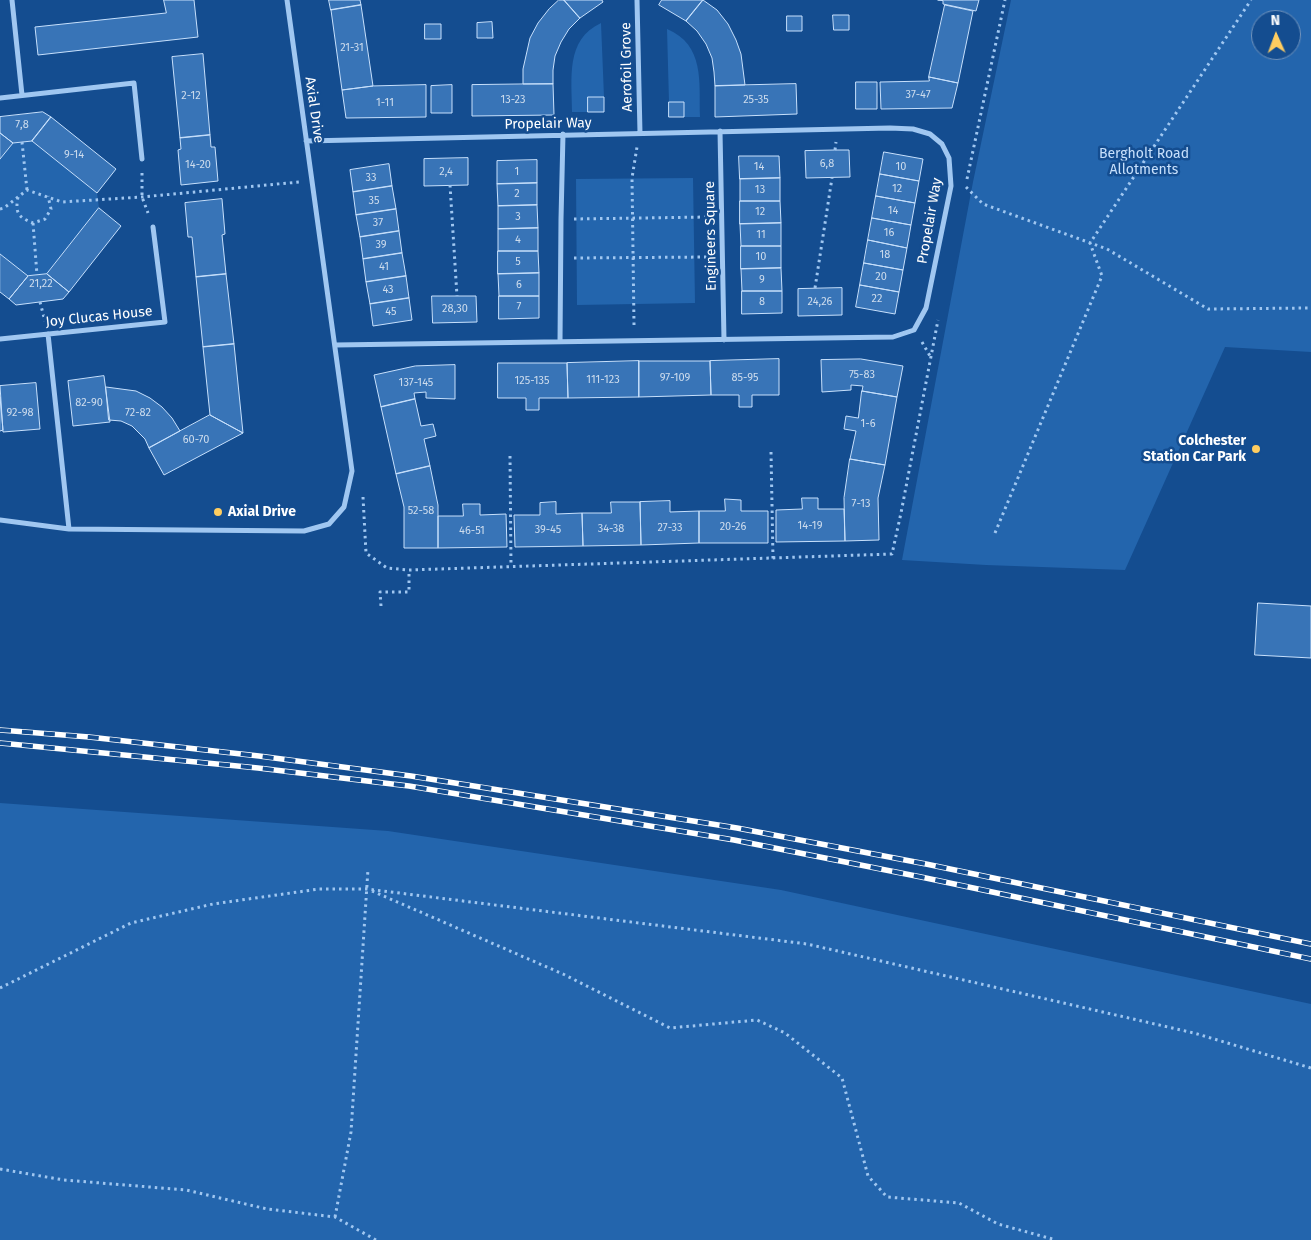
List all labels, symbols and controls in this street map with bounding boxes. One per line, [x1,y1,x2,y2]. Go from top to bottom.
north arrow [1251,10,1301,60]
text: N [1271,12,1280,29]
street label: Aerofoil Grove [618,22,636,112]
house number: 21-31 [340,41,364,55]
street label: Axial Drive [301,76,327,144]
house number: 37-47 [905,88,931,102]
house number: 2-12 [181,89,201,103]
house number: 13-23 [501,93,525,107]
house number: 25-35 [743,93,769,107]
house number: 1-11 [376,96,394,110]
street label: Propelair Way [504,115,592,133]
house number: 7,8 [15,118,29,132]
park label: Bergholt Road Allotments [1099,146,1189,178]
house number: 9-14 [64,148,84,162]
house number: 6,8 [820,157,834,171]
house number: 14-20 [185,158,211,172]
house number: 14 [754,160,764,174]
house number: 10 [896,160,906,174]
house number: 2,4 [439,165,453,179]
house number: 1 [515,165,519,179]
house number: 33 [366,171,376,185]
street label: Propelair Way [914,177,946,265]
street label: Engineers Square [702,181,720,291]
house number: 12 [892,182,902,196]
house number: 13 [755,183,765,197]
house number: 2 [514,187,520,201]
house number: 35 [369,194,379,208]
house number: 14 [888,204,898,218]
house number: 12 [755,205,765,219]
house number: 3 [515,210,521,224]
house number: 37 [373,216,383,230]
house number: 16 [884,226,894,240]
house number: 11 [756,228,766,242]
house number: 4 [515,233,521,247]
house number: 39 [375,238,387,252]
house number: 18 [880,248,890,262]
house number: 10 [756,250,766,264]
house number: 5 [515,255,521,269]
house number: 41 [379,260,389,274]
house number: 20 [875,270,887,284]
house number: 9 [759,273,765,287]
house number: 21,22 [29,277,53,291]
house number: 6 [516,278,522,292]
house number: 43 [382,283,394,297]
house number: 22 [872,292,882,306]
house number: 8 [759,295,765,309]
house number: 24,26 [808,295,832,309]
house number: 7 [517,300,521,314]
house number: 28,30 [442,302,468,316]
street label: Joy Clucas House [45,303,153,331]
house number: 45 [385,305,397,319]
house number: 75-83 [849,368,875,382]
house number: 97-109 [660,371,690,385]
house number: 85-95 [731,371,759,385]
house number: 111-123 [586,373,620,387]
house number: 125-135 [514,374,550,388]
house number: 137-145 [399,376,433,390]
house number: 82-90 [75,396,103,410]
house number: 92-98 [6,406,34,420]
house number: 72-82 [125,406,151,420]
house number: 1-6 [860,417,876,431]
house number: 60-70 [183,433,209,447]
place label: Colchester Station Car Park [1143,433,1246,466]
marker: Colchester Station Car Park [1250,443,1262,455]
house number: 7-13 [852,497,870,511]
place label: Axial Drive [228,504,296,520]
house number: 52-58 [408,504,434,518]
marker: Axial Drive [212,506,224,518]
house number: 14-19 [798,519,822,533]
house number: 20-26 [720,520,746,534]
house number: 27-33 [658,521,682,535]
house number: 34-38 [598,522,624,536]
house number: 39-45 [535,523,561,537]
house number: 46-51 [459,524,485,538]

